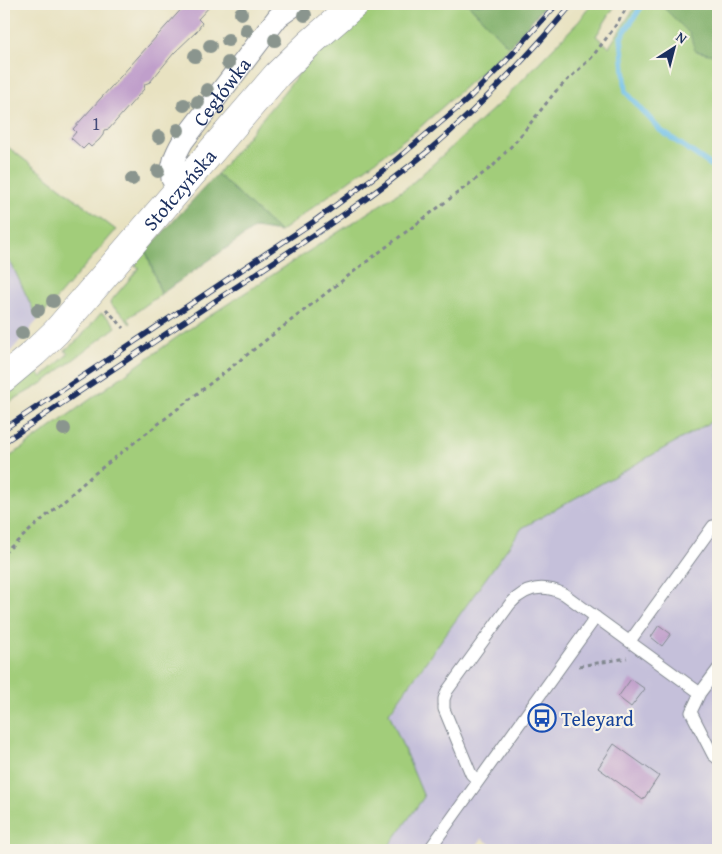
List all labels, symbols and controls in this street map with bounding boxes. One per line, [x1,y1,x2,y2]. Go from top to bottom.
north arrow [650,22,700,72]
text: N [672,27,692,49]
street label: Cegłówka [185,50,257,132]
house number: 1 [92,110,100,137]
street label: Stołczyńska [136,142,223,236]
bus stop icon: Teleyard [527,703,557,733]
place label: Teleyard [561,704,634,733]

